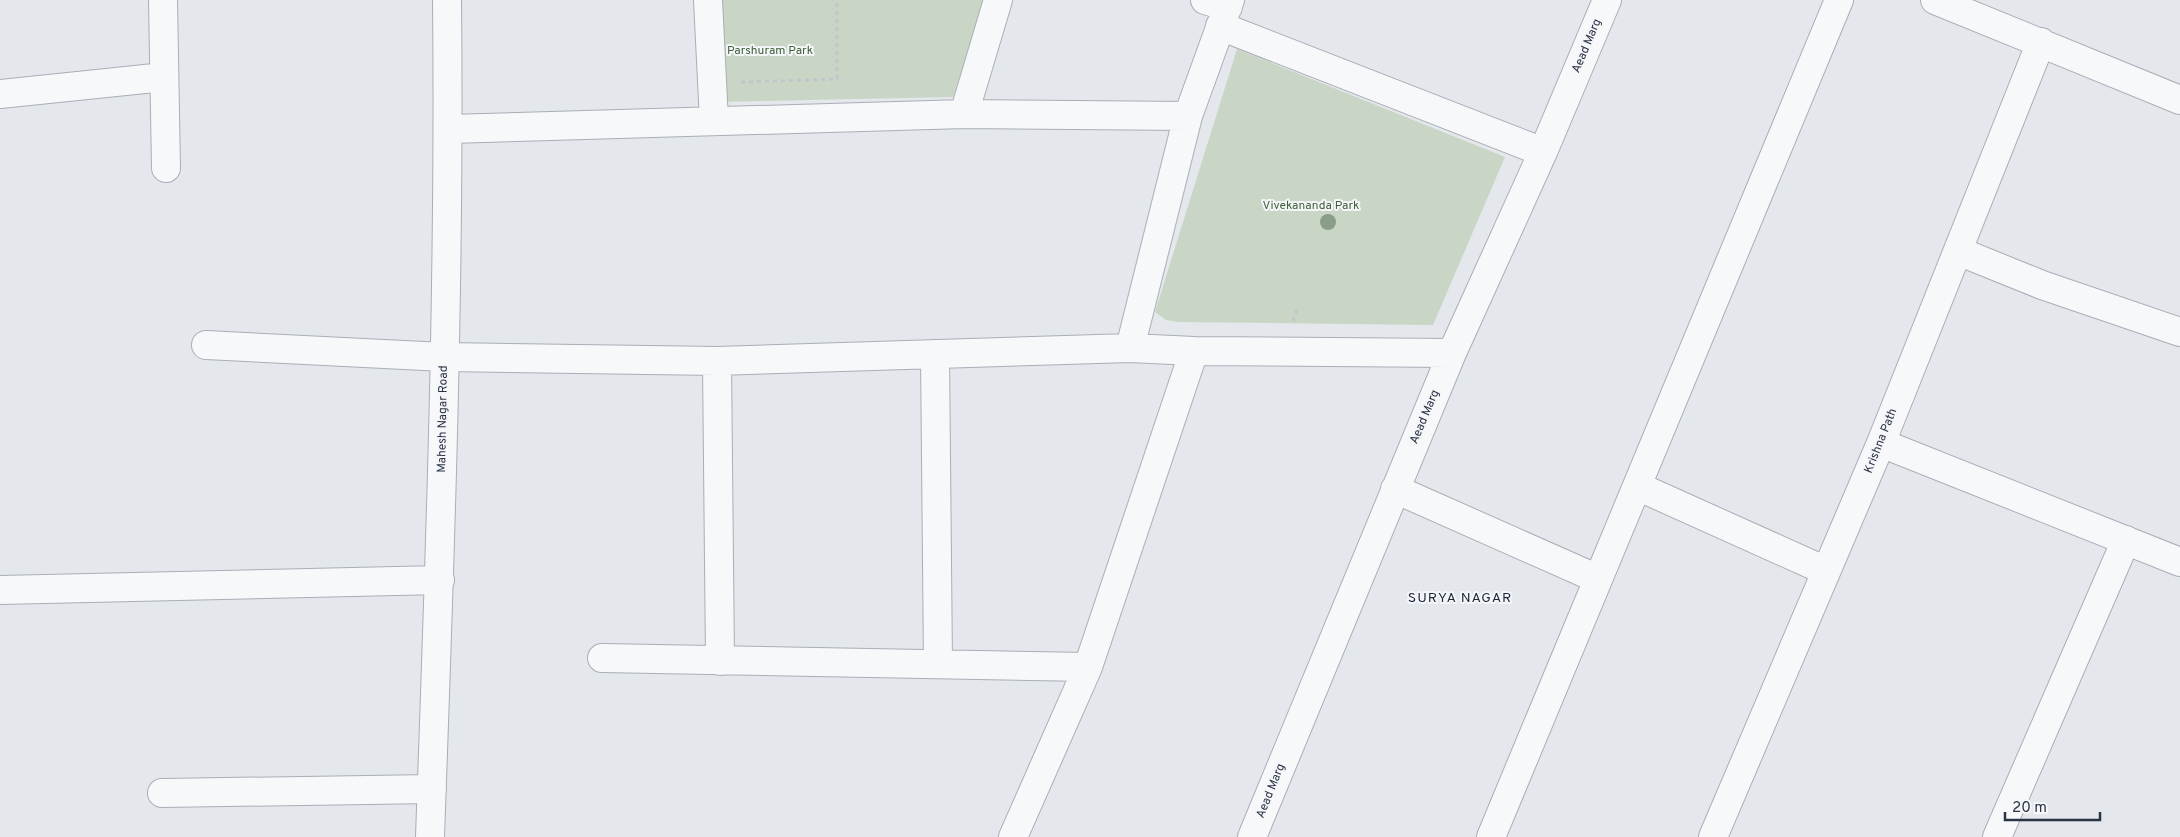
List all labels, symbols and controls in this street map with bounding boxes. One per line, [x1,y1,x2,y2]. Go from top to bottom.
street label: Aead Marg [1568,16,1606,76]
park label: Parshuram Park [727,43,813,59]
park label: Vivekananda Park [1263,198,1359,214]
street label: Mahesh Nagar Road [434,365,452,473]
street label: Aead Marg [1406,387,1444,447]
street label: Krishna Path [1861,406,1901,476]
district label: SURYA NAGAR [1408,590,1512,607]
street label: Aead Marg [1253,761,1289,821]
scale bar [2005,790,2100,822]
text: 20 m [2012,799,2047,818]

